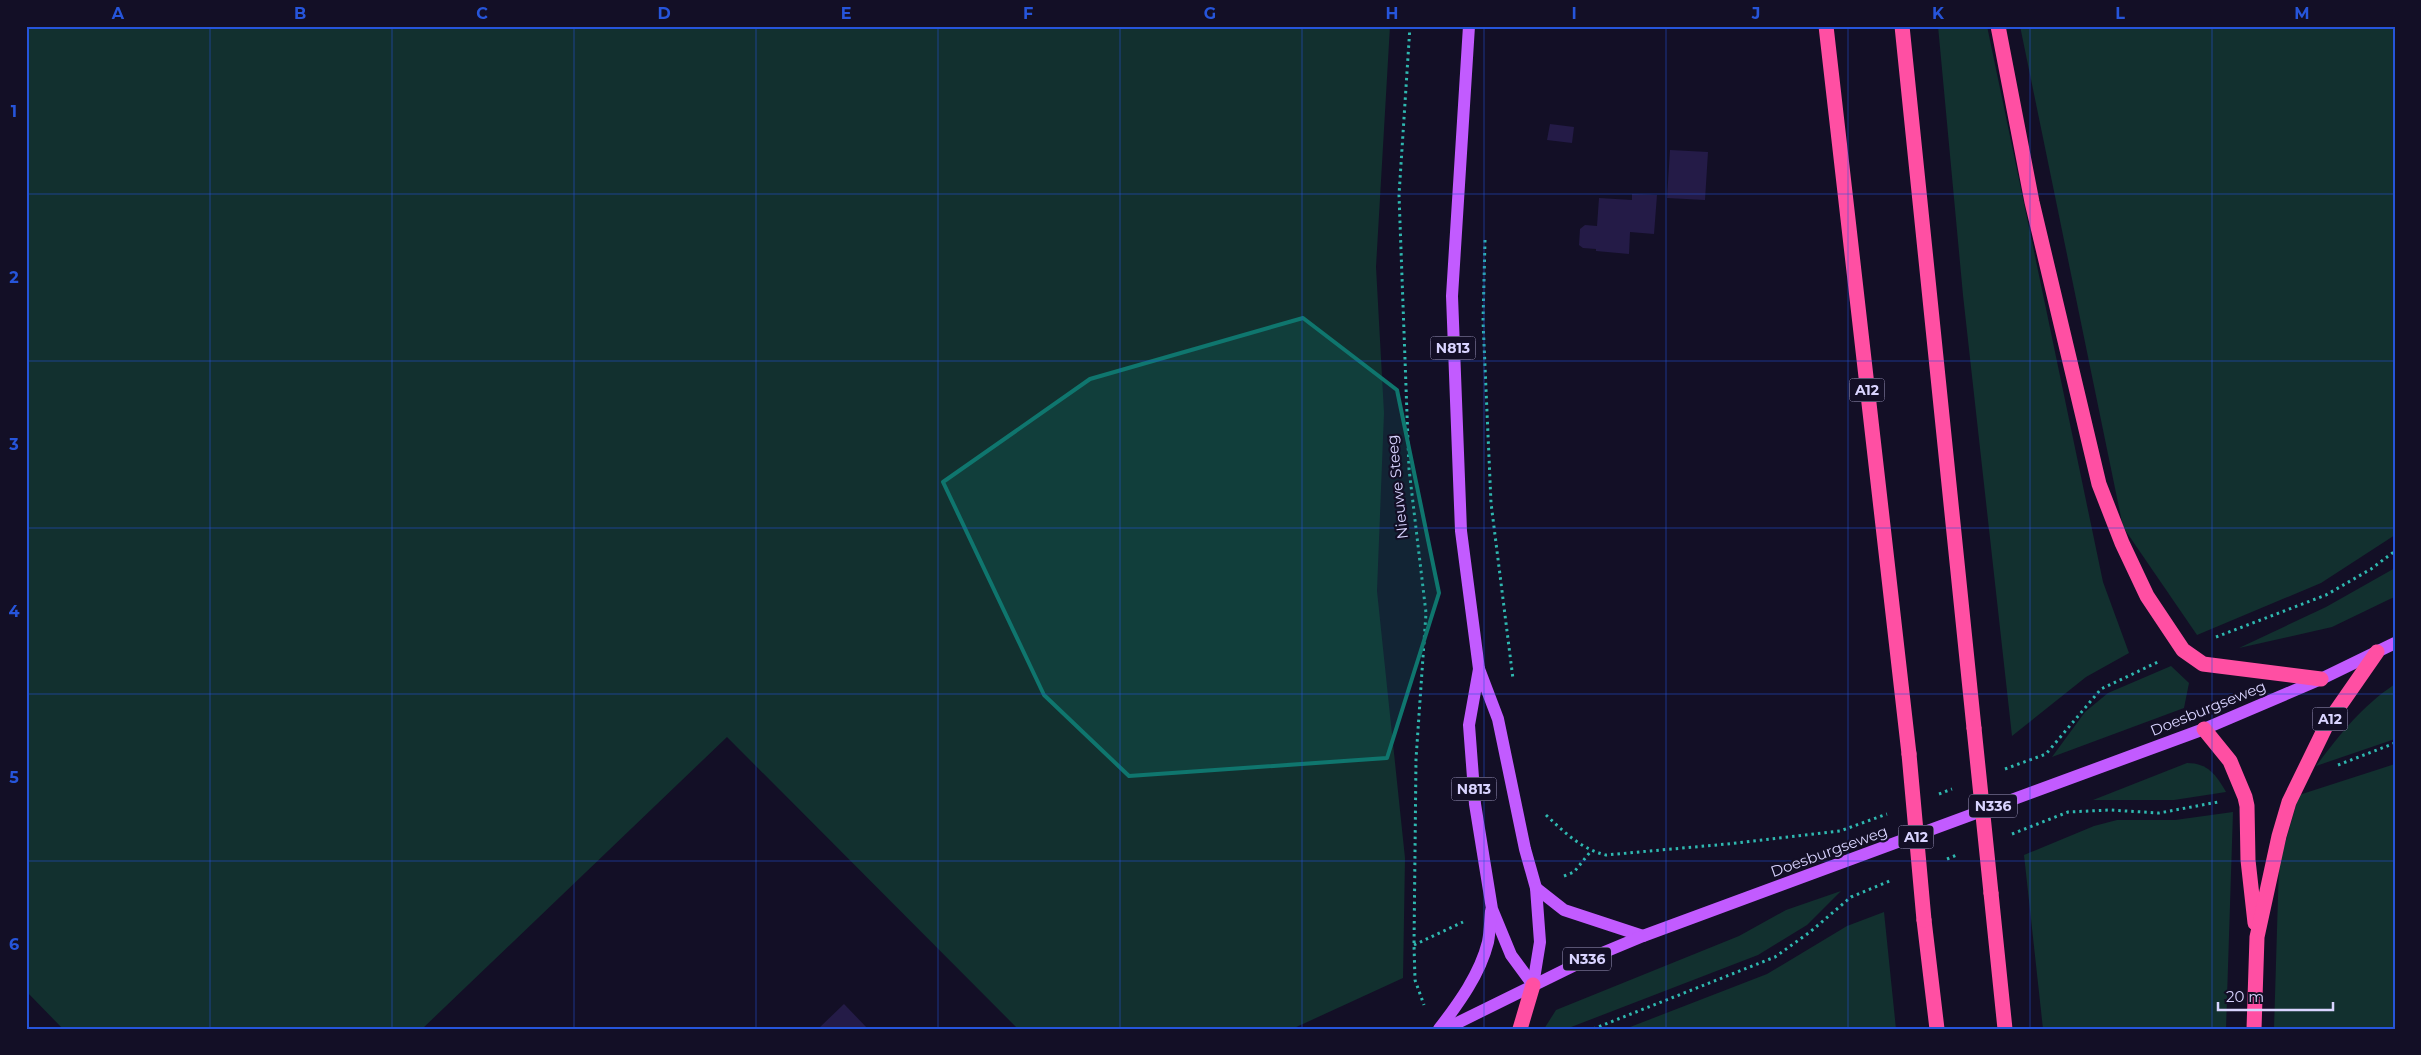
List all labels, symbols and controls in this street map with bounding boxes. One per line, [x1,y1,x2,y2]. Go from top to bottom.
text: A [111,4,125,23]
text: B [294,4,306,23]
text: C [476,4,488,23]
text: D [657,4,671,23]
text: E [841,4,851,23]
text: F [1023,4,1033,23]
text: G [1204,4,1216,23]
text: H [1386,4,1398,23]
text: I [1571,4,1577,23]
text: J [1751,4,1760,23]
text: K [1932,4,1945,23]
text: L [2115,4,2125,23]
text: M [2294,4,2310,23]
text: 1 [11,102,17,121]
text: 2 [9,268,19,287]
road number: N813 [1430,336,1476,359]
road number: A12 [1850,378,1884,402]
street label: Nieuwe Steeg [1382,434,1412,540]
text: 3 [8,435,19,454]
text: 4 [8,602,20,621]
street label: Doesburgseweg [2147,676,2269,740]
road number: A12 [2312,708,2348,731]
text: 5 [9,768,19,787]
road number: N813 [1452,778,1496,801]
road number: N336 [1969,794,2017,818]
street label: Doesburgseweg [1768,821,1890,881]
road number: A12 [1898,826,1934,849]
text: 6 [9,935,19,954]
road number: N336 [1563,948,1611,971]
scale bar [2218,980,2334,1012]
text: 20 m [2226,987,2264,1006]

